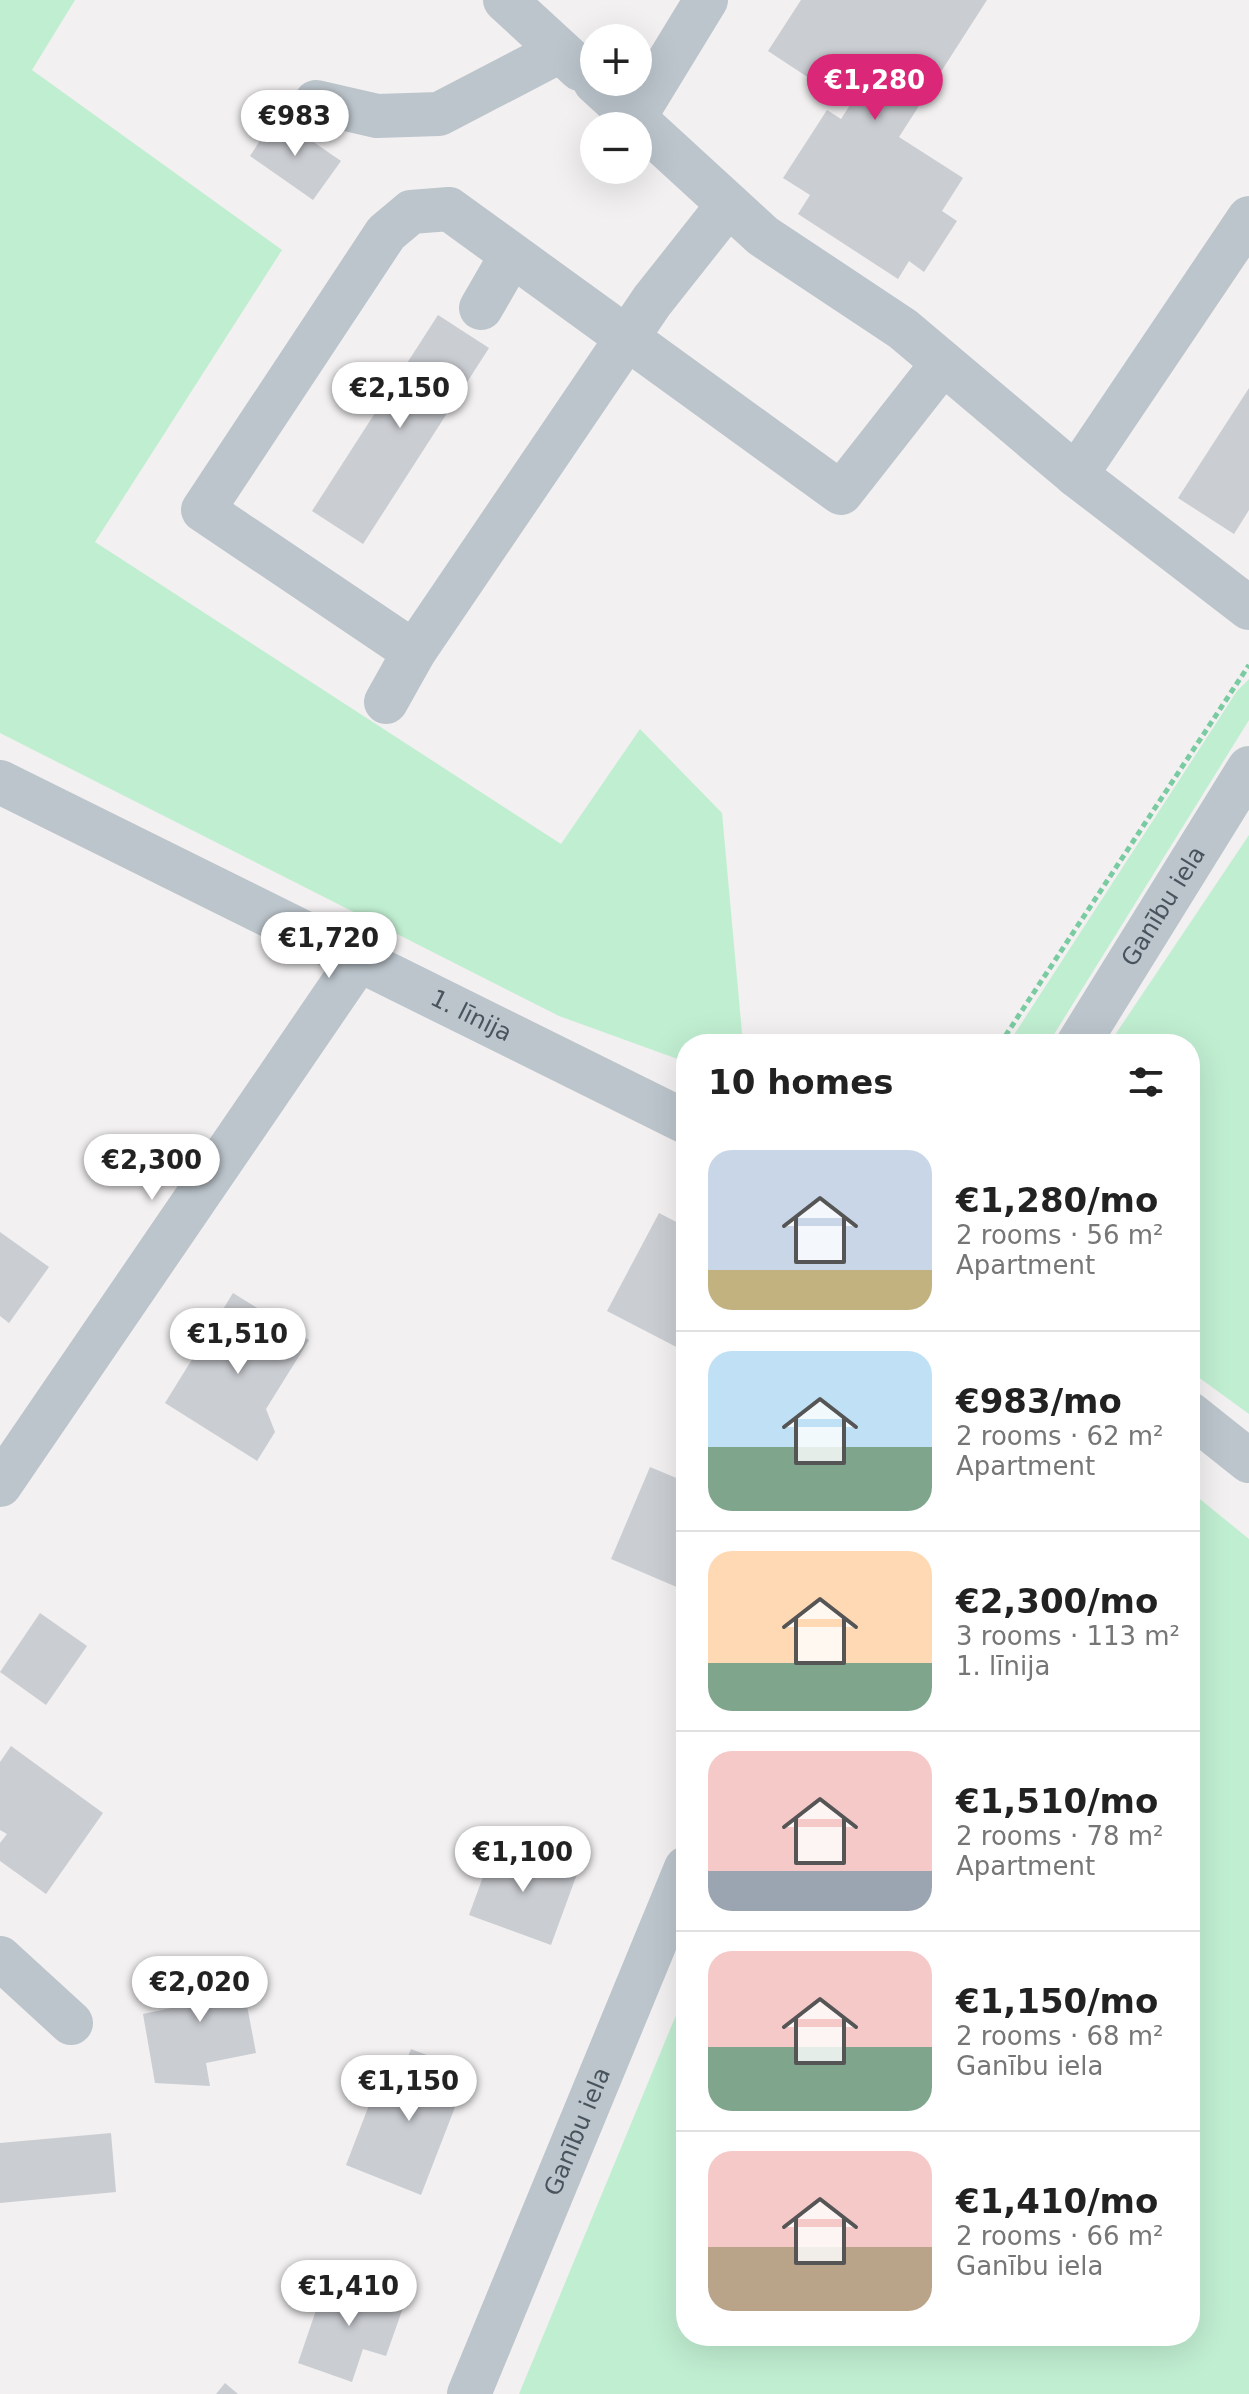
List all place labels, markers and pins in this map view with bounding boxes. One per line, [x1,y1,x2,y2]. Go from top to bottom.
pin: €1,280 [810,54,940,122]
pin: €983 [248,90,342,158]
pin: €2,150 [335,362,465,430]
pin: €1,720 [264,912,394,980]
pin: €2,300 [87,1134,217,1202]
pin: €1,510 [173,1308,303,1376]
pin: €1,100 [458,1826,588,1894]
pin: €2,020 [135,1956,265,2024]
pin: €1,150 [344,2055,474,2123]
pin: €1,410 [284,2260,414,2328]

